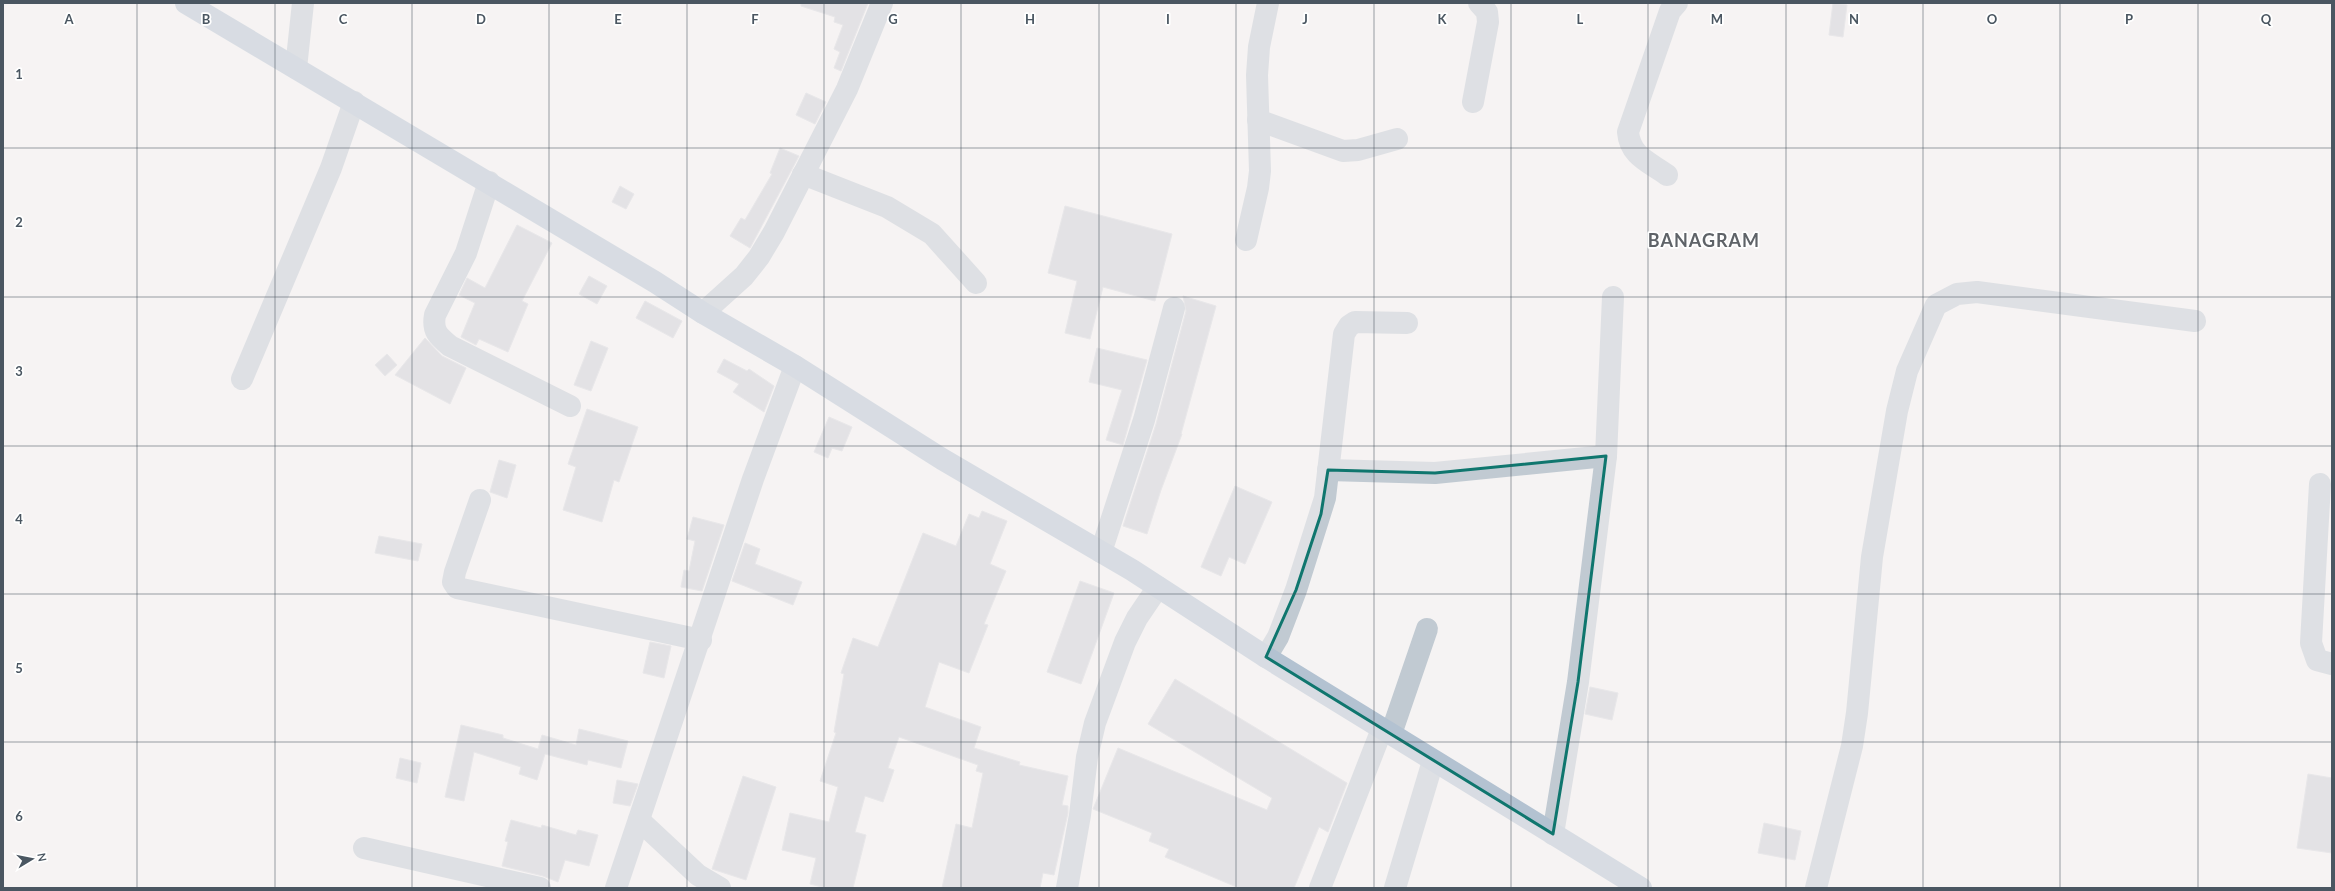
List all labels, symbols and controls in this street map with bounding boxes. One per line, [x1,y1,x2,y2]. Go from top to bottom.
text: A [63,11,74,27]
text: B [202,11,211,27]
text: C [339,11,348,27]
text: D [476,11,486,27]
text: E [614,11,622,27]
text: F [751,11,759,27]
text: G [888,11,898,27]
text: H [1025,11,1035,27]
text: I [1166,11,1170,27]
text: J [1302,11,1308,27]
text: K [1438,11,1448,27]
text: L [1577,11,1584,27]
text: M [1711,11,1723,27]
text: N [1849,11,1859,27]
text: O [1987,11,1998,27]
text: P [2125,11,2133,27]
text: Q [2261,11,2272,27]
text: 1 [15,66,23,82]
text: 2 [15,214,23,230]
district label: BANAGRAM [1648,229,1760,251]
text: 3 [15,363,23,379]
text: 4 [15,511,23,527]
text: 5 [15,660,23,676]
text: 6 [15,808,23,824]
north arrow [12,839,52,879]
text: N [35,852,49,862]

